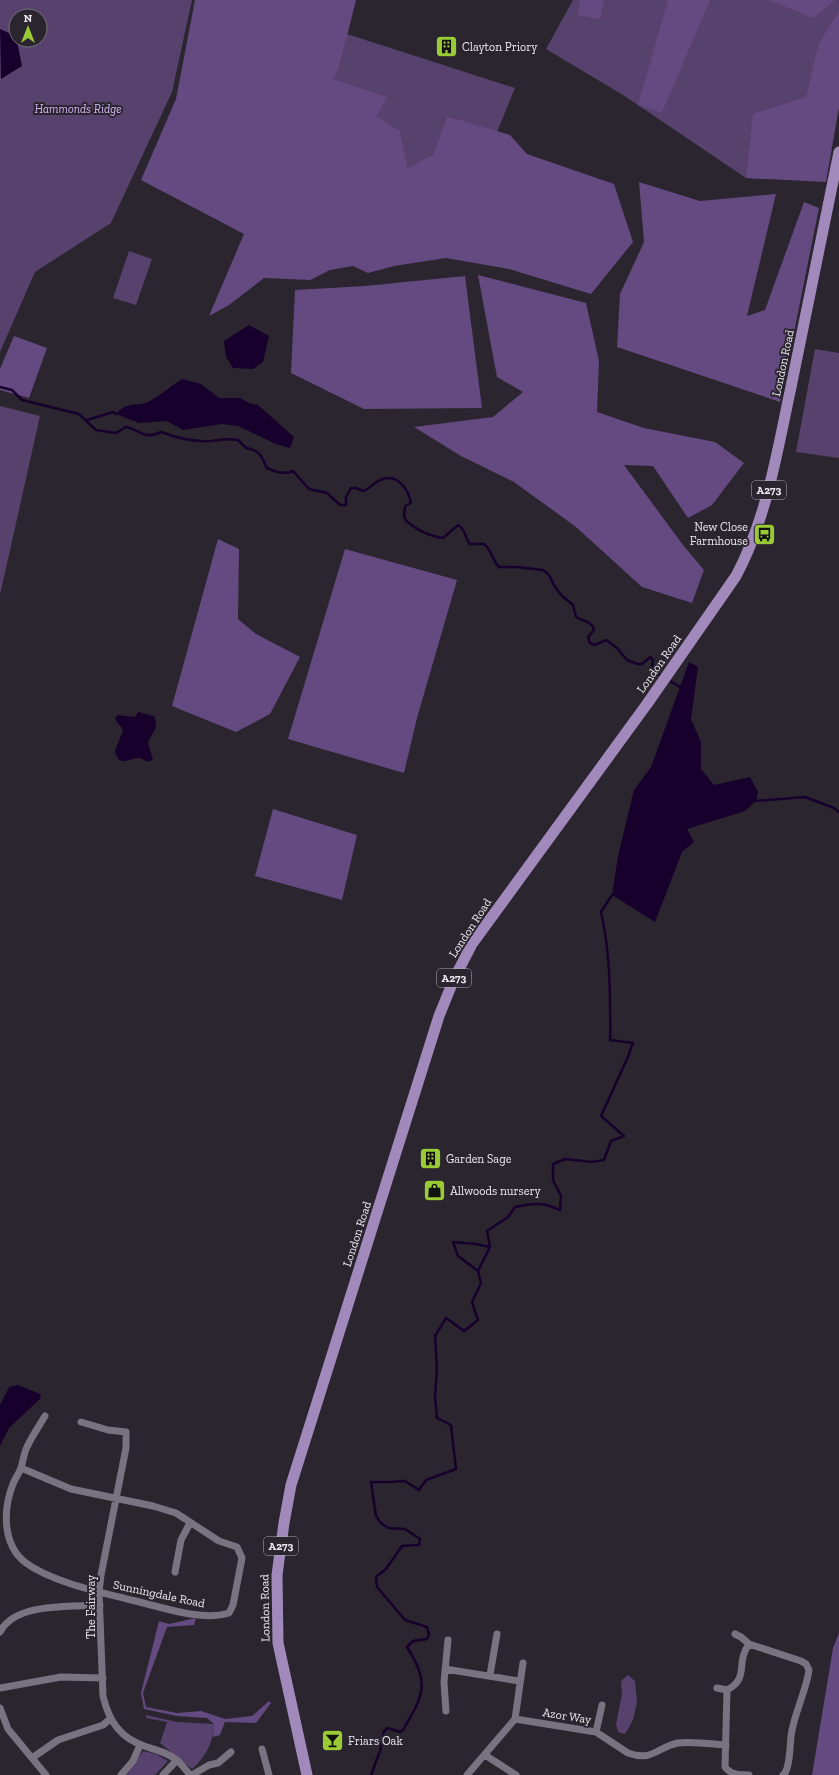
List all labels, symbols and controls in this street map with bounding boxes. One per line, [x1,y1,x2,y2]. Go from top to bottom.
north arrow [8,8,48,48]
text: N [24,12,33,25]
building icon: Clayton Priory [434,34,460,60]
place label: Clayton Priory [462,40,538,54]
park label: Hammonds Ridge [34,102,122,116]
street label: London Road [769,328,797,398]
road number: A273 [752,481,786,499]
place label: New Close Farmhouse [690,520,748,548]
bus stop icon: New Close Farmhouse [751,521,777,547]
street label: London Road [634,632,684,696]
street label: London Road [446,895,495,960]
road number: A273 [437,969,471,987]
building icon: Garden Sage [417,1146,443,1172]
place label: Garden Sage [446,1152,512,1166]
shop icon: Allwoods nursery [422,1178,448,1204]
place label: Allwoods nursery [450,1184,542,1198]
street label: London Road [340,1199,374,1268]
road number: A273 [264,1537,298,1555]
street label: The Fairway [84,1574,98,1639]
street label: London Road [257,1574,273,1642]
street label: Sunningdale Road [112,1577,207,1611]
street label: Azor Way [542,1705,593,1727]
bar icon: Friars Oak [320,1728,346,1754]
place label: Friars Oak [348,1734,403,1748]

